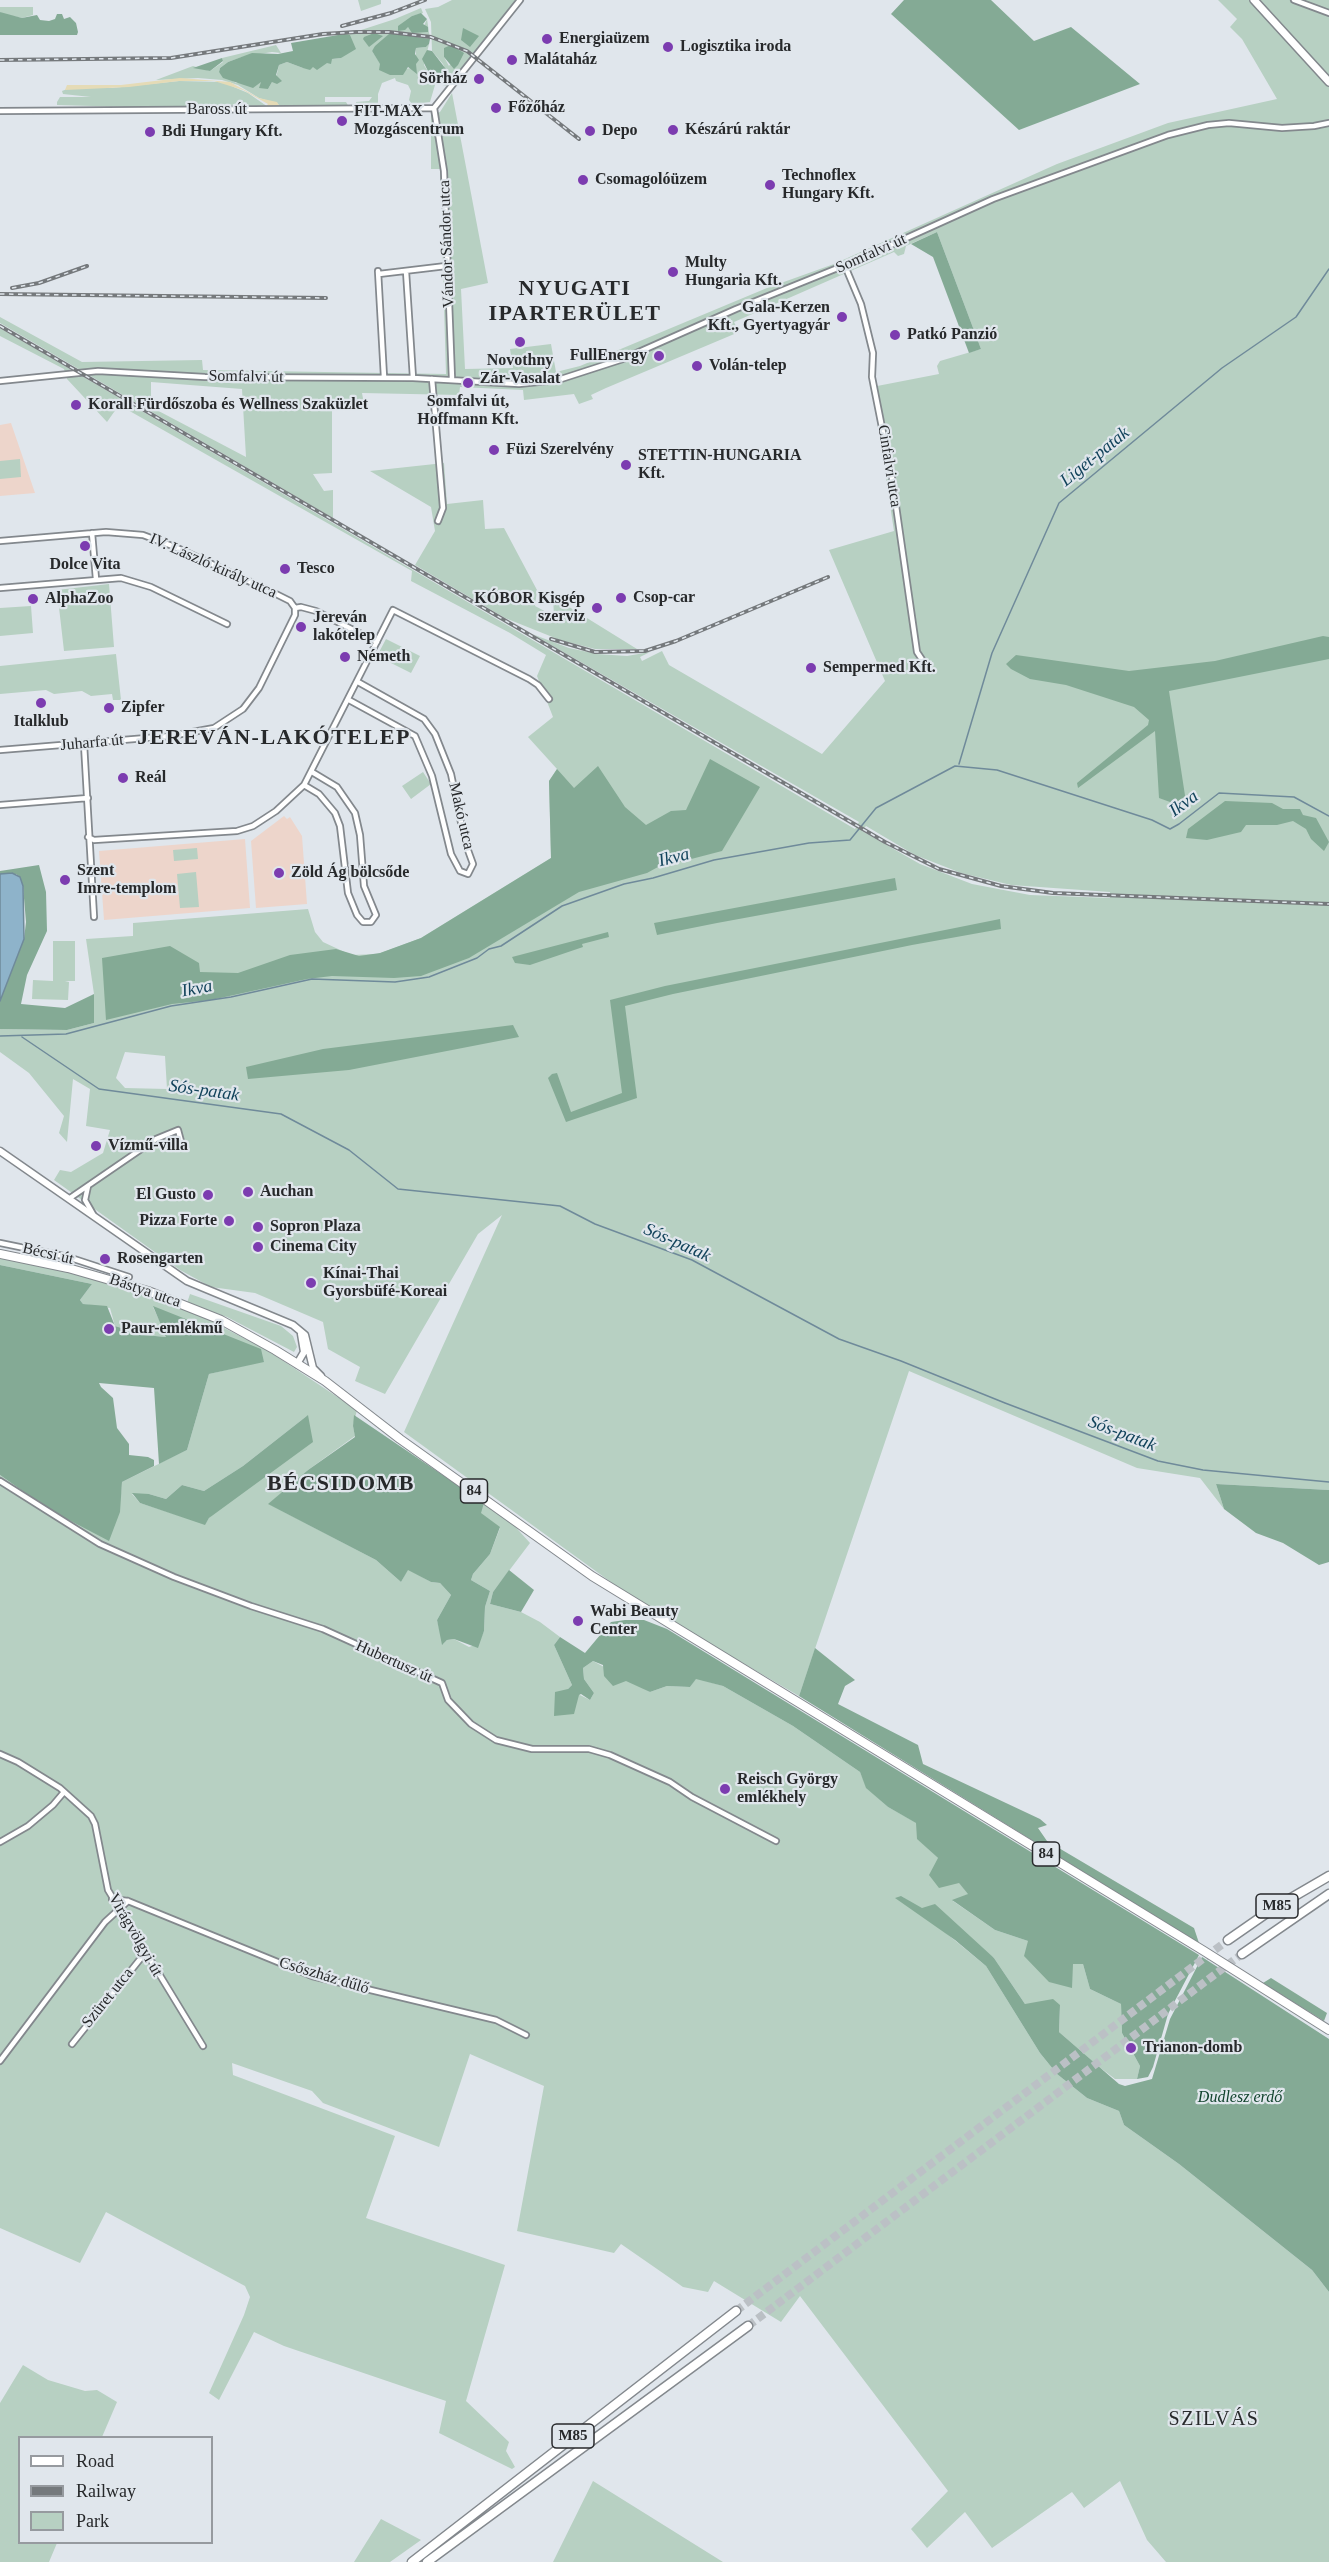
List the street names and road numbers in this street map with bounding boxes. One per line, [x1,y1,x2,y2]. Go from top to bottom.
street label: Baross út [187,100,247,120]
street label: Vándor Sándor utca [435,180,459,308]
street label: Somfalvi út [833,230,909,278]
street label: Somfalvi út [208,367,284,387]
street label: Cinfalvi utca [873,423,905,509]
street label: IV. László király utca [146,529,280,603]
street label: Juharfa út [60,731,124,755]
street label: Makó utca [444,781,478,851]
street label: Bécsi út [21,1239,75,1269]
street label: Bástya utca [107,1270,183,1312]
road number: 84 [460,1479,488,1503]
street label: Hubertusz út [353,1637,435,1687]
road number: 84 [1032,1842,1060,1866]
street label: Virágvölgyi út [103,1890,167,1980]
road number: M85 [1256,1894,1298,1918]
street label: Csőszház dűlő [277,1953,371,1999]
street label: Szüret utca [78,1964,138,2032]
road number: M85 [552,2424,594,2448]

